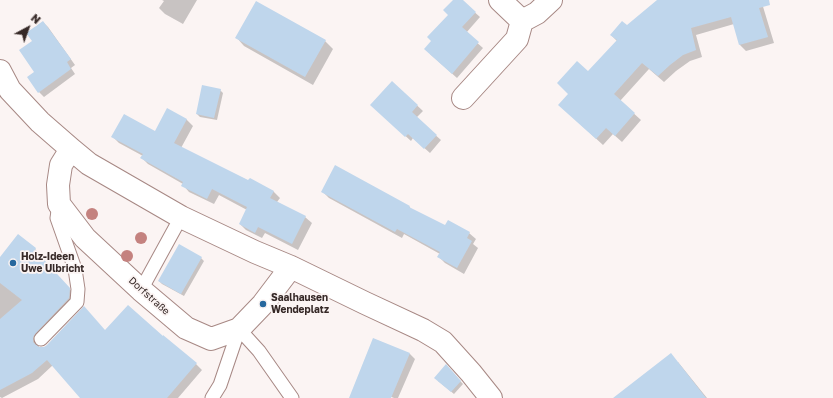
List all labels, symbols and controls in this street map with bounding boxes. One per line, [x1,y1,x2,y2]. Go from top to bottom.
north arrow [8,8,48,48]
text: N [29,11,44,26]
place label: Holz-Ideen Uwe Ulbricht [21,251,84,274]
marker: Holz-Ideen Uwe Ulbricht [8,258,18,268]
street label: Dorfstraße [126,274,172,318]
place label: Saalhausen Wendeplatz [271,292,329,316]
marker: Saalhausen Wendeplatz [258,299,268,309]

